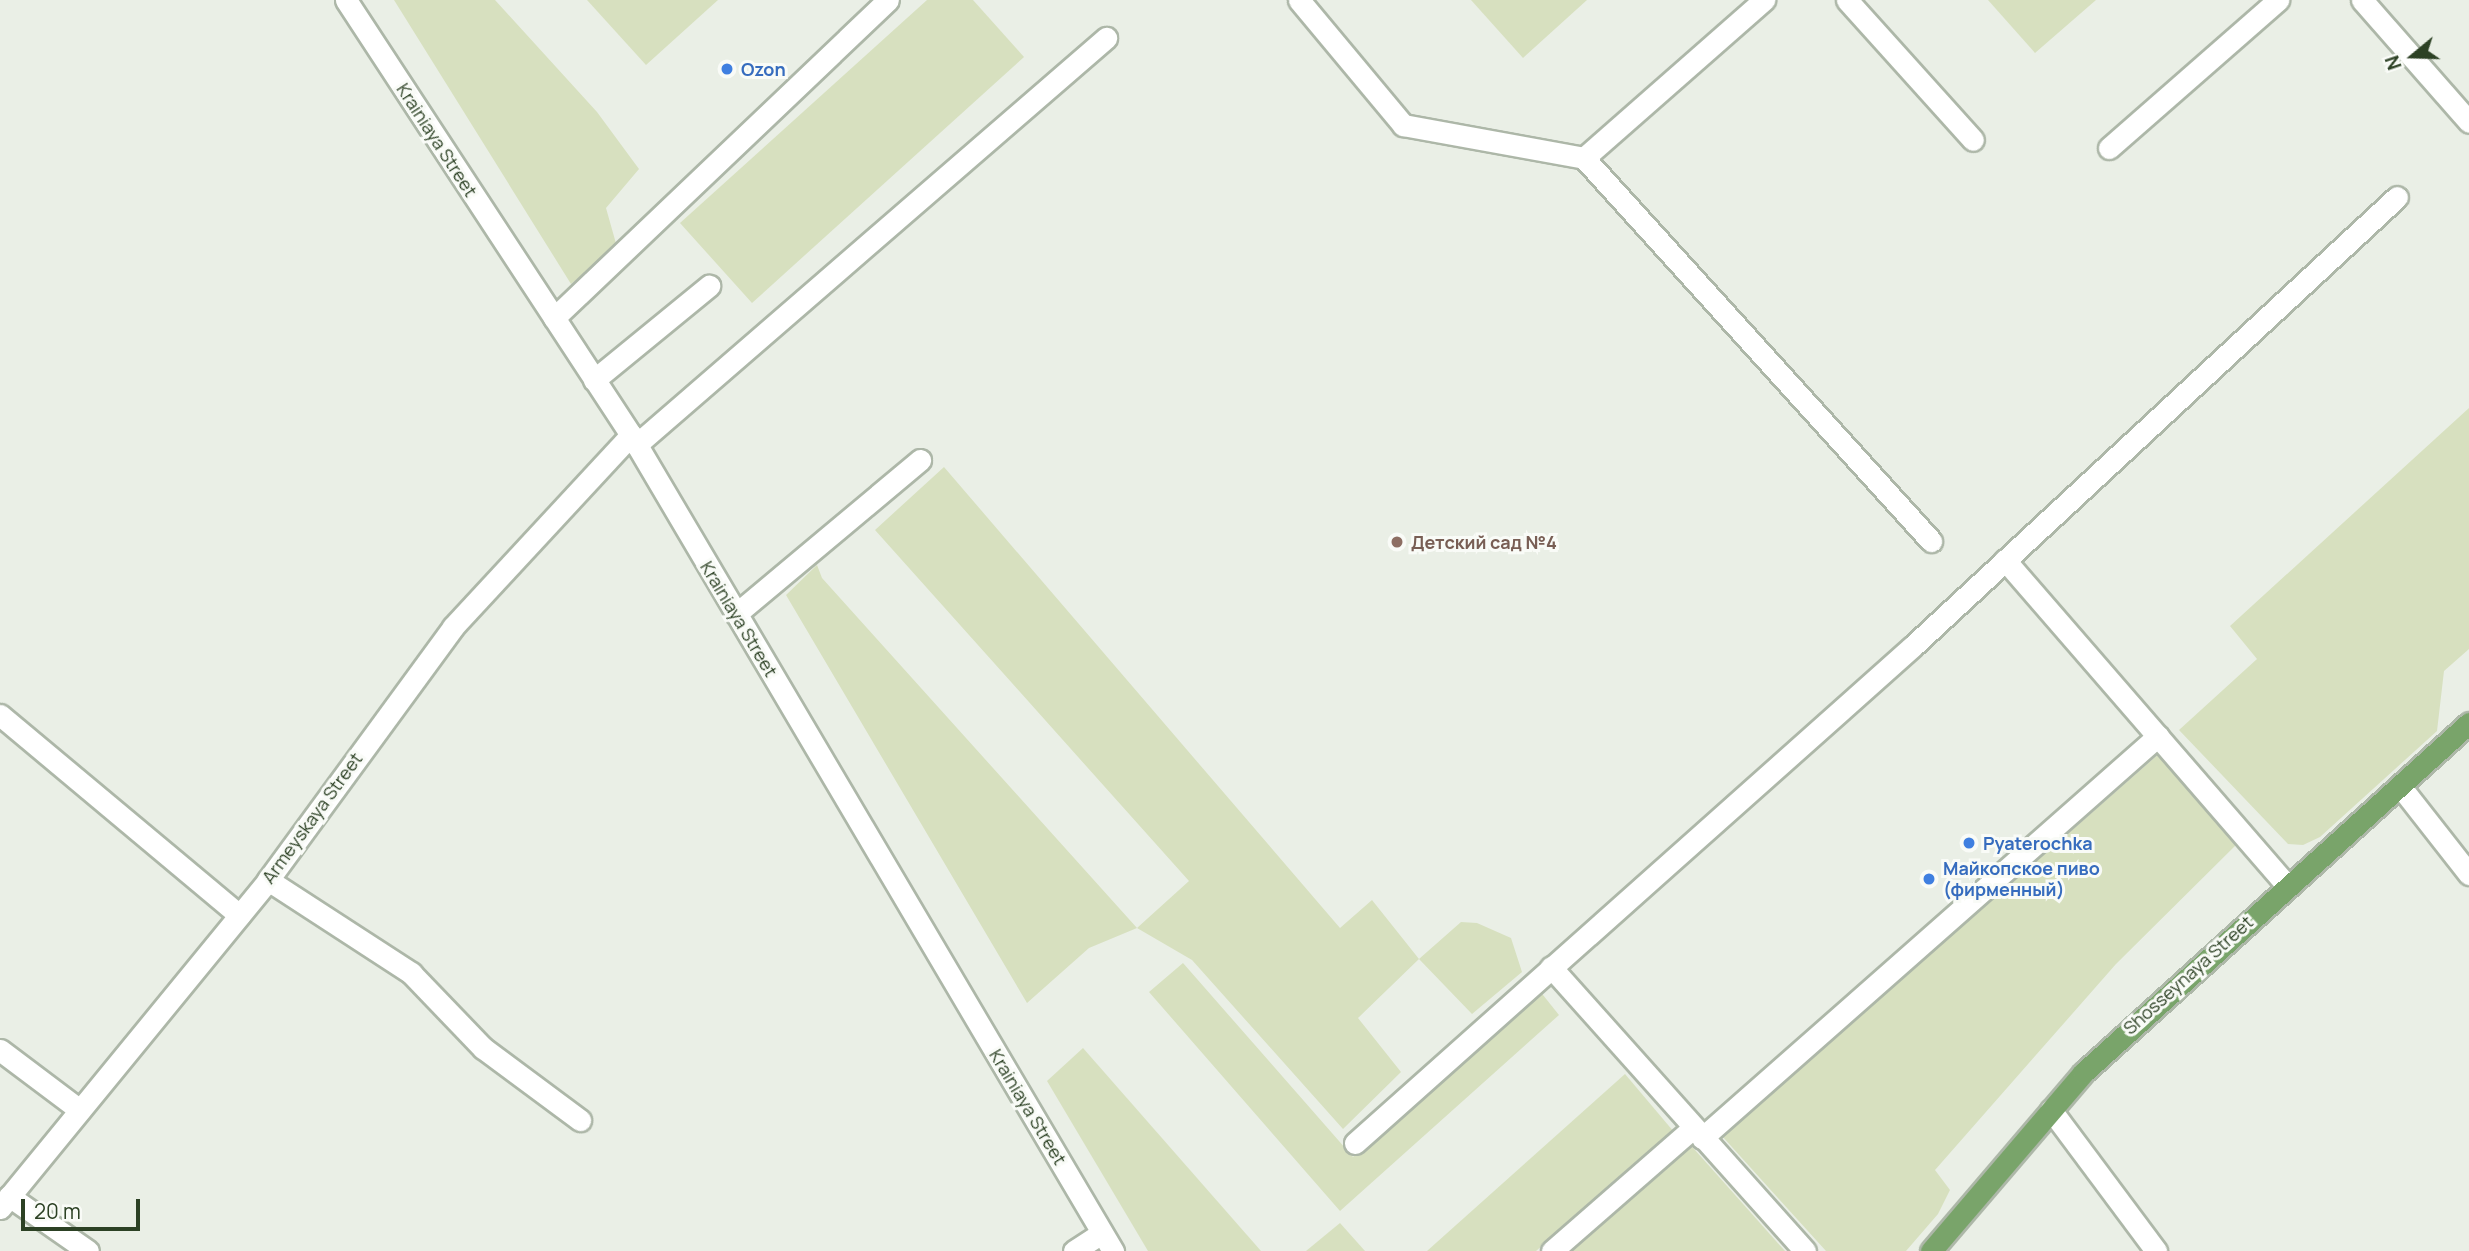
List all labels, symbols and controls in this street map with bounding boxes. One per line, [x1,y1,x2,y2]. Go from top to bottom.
north arrow [2378,21,2448,91]
text: N [2379,52,2408,74]
place label: Ozon [741,58,786,80]
marker: Ozon [719,61,735,77]
street label: Krainiaya Street [392,79,482,201]
place label: Детский сад №4 [1411,531,1557,553]
marker: Детский сад №4 [1389,534,1405,550]
street label: Krainiaya Street [696,557,782,681]
street label: Armeyskaya Street [257,748,367,888]
place label: Pyaterochka [1983,832,2093,854]
marker: Pyaterochka [1961,835,1977,851]
place label: Майкопское пиво (фирменный) [1943,858,2100,900]
marker: Майкопское пиво (фирменный) [1921,871,1937,887]
street label: Shosseynaya Street [2119,911,2257,1039]
street label: Krainiaya Street [985,1045,1071,1169]
scale bar [24,1184,144,1228]
text: 20 m [34,1197,81,1225]

